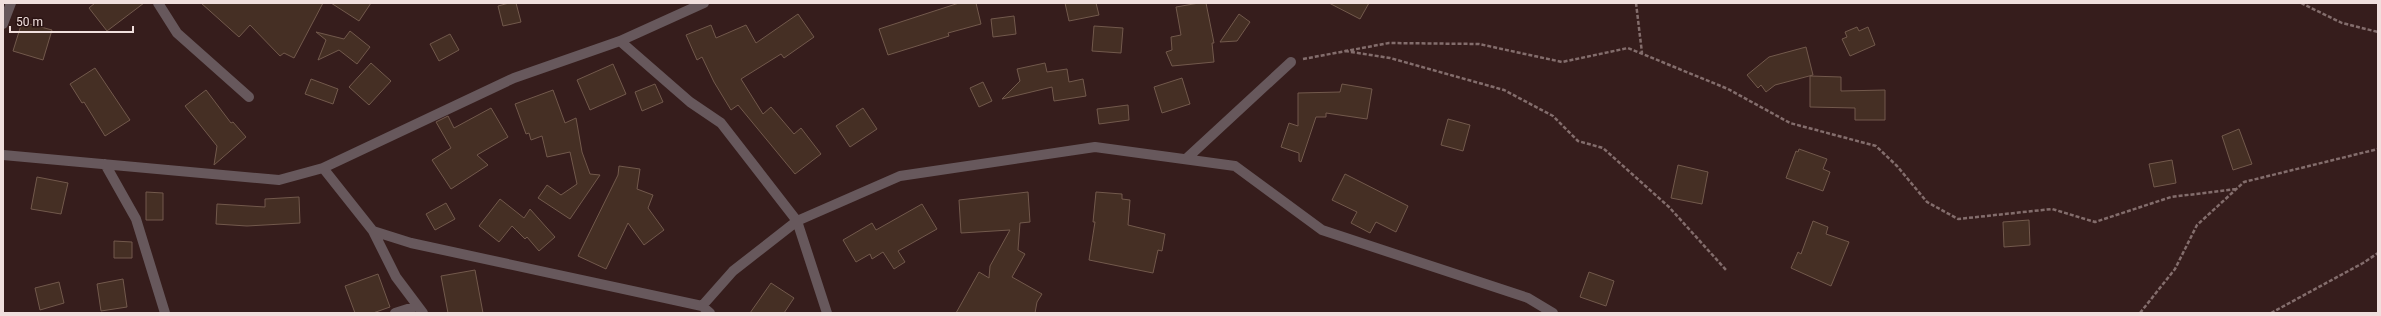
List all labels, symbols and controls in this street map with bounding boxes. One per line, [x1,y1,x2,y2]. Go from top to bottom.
scale bar [10,8,133,34]
text: 50 m [16,15,43,29]

